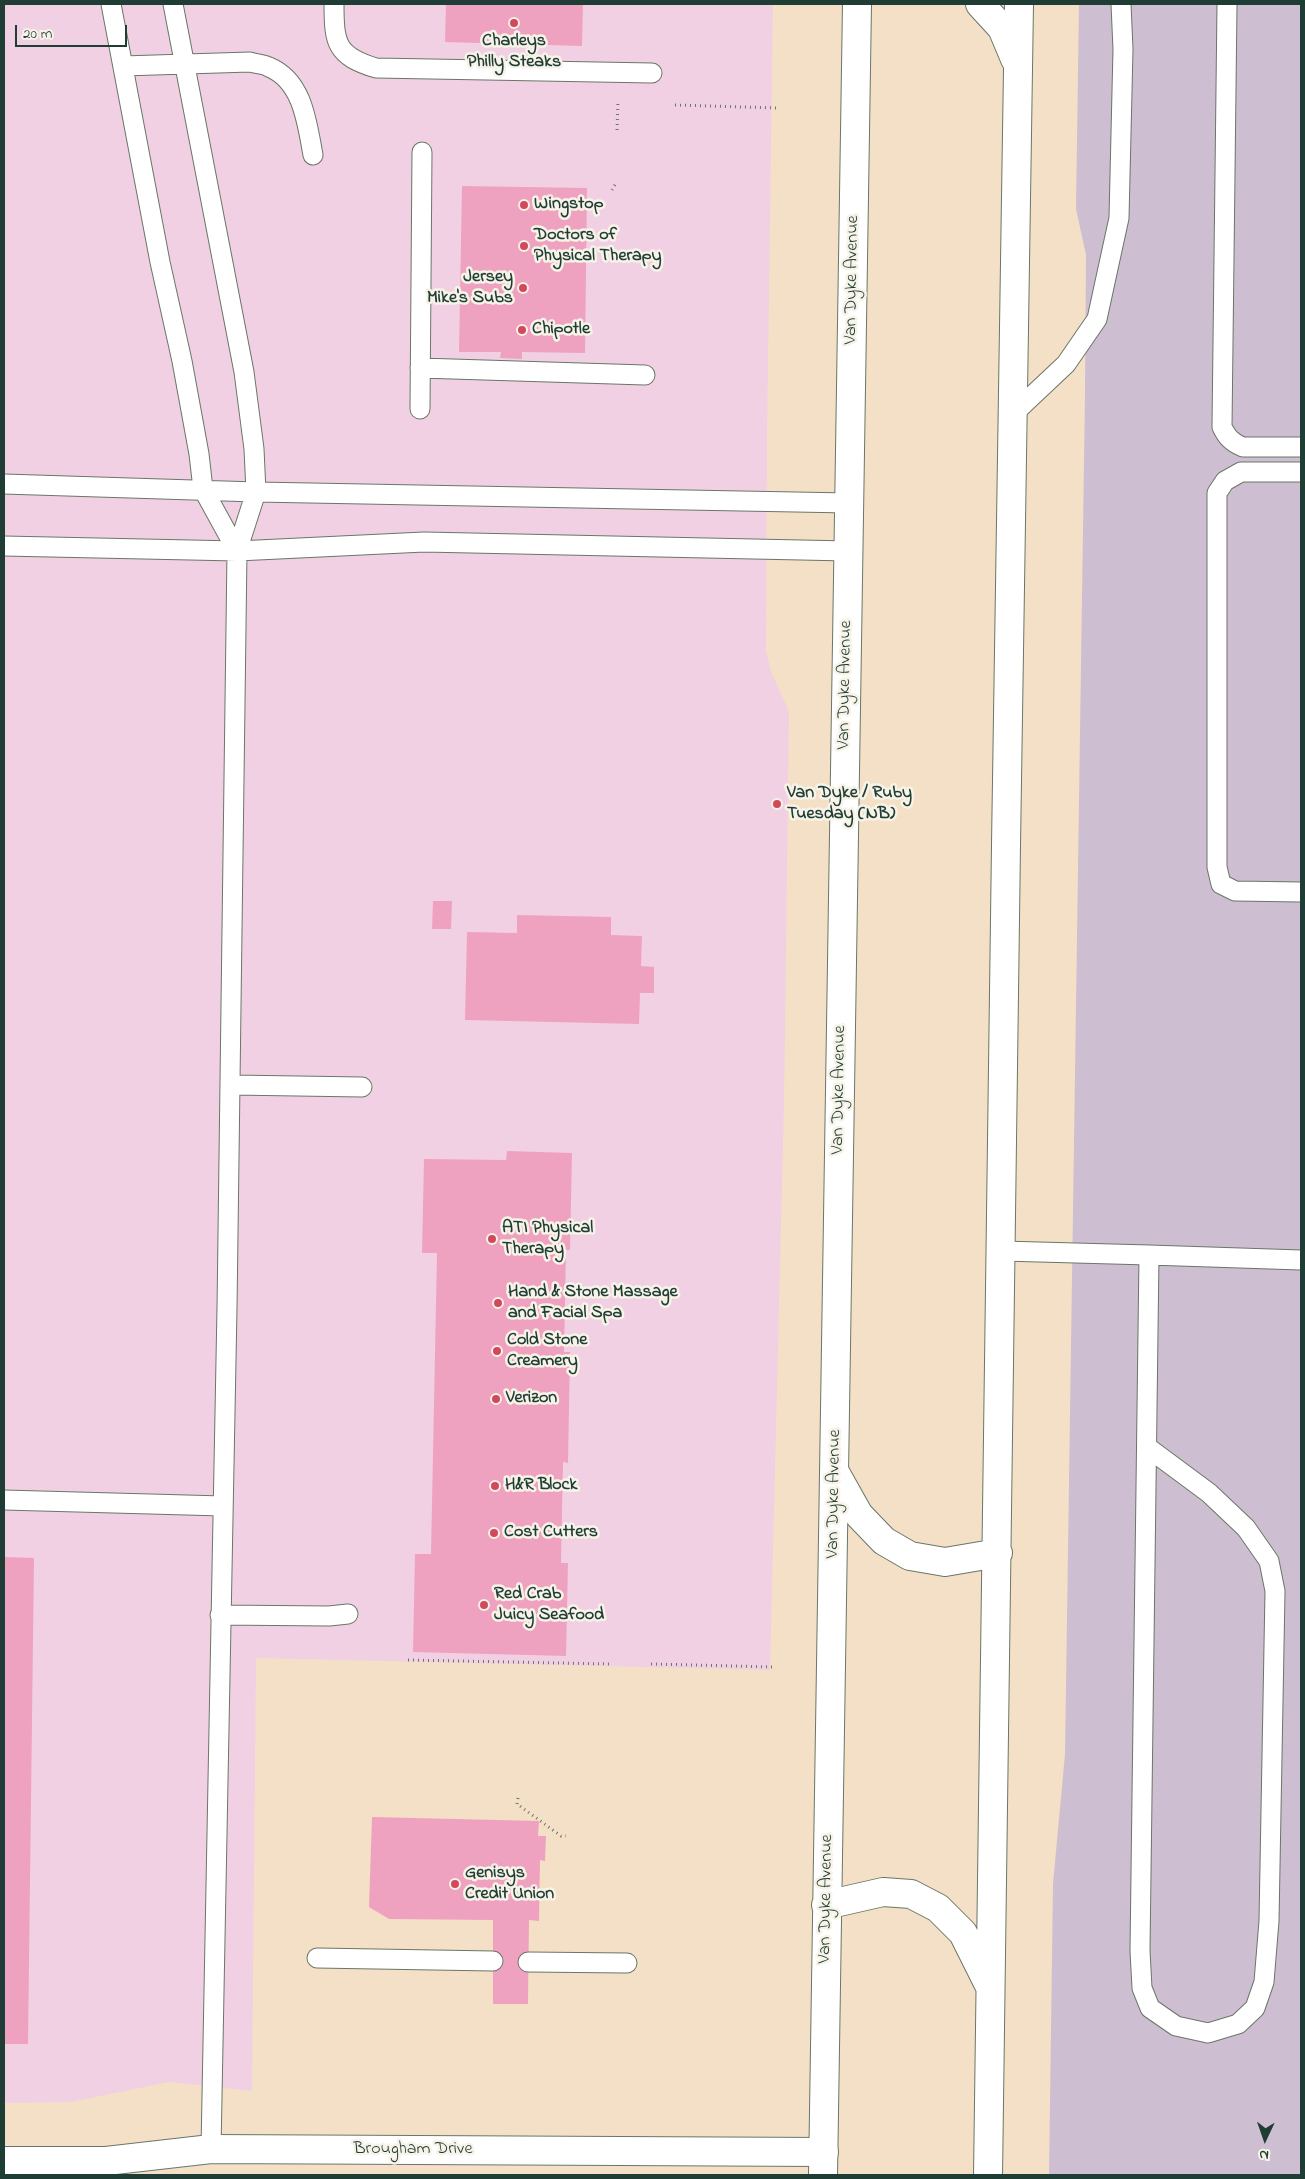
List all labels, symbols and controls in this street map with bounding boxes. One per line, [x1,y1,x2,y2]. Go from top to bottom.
scale bar [18,15,130,47]
marker: Charleys Philly Steaks [508,17,520,29]
text: 20 m [23,23,52,45]
place label: Charleys Philly Steaks [467,31,561,74]
place label: Wingstop [534,194,603,216]
marker: Wingstop [518,199,530,211]
street label: Van Dyke Avenue [841,215,865,345]
place label: Doctors of Physical Therapy [534,225,662,268]
marker: Doctors of Physical Therapy [518,240,530,252]
place label: Jersey Mike's Subs [427,267,513,310]
marker: Jersey Mike's Subs [517,282,529,294]
place label: Chipotle [532,319,590,341]
marker: Chipotle [516,324,528,336]
street label: Van Dyke Avenue [834,620,858,750]
place label: Van Dyke / Ruby Tuesday (NB) [787,783,912,826]
marker: Van Dyke / Ruby Tuesday (NB) [771,798,783,810]
street label: Van Dyke Avenue [828,1025,852,1155]
place label: ATI Physical Therapy [502,1218,593,1260]
marker: ATI Physical Therapy [486,1233,498,1245]
place label: Hand & Stone Massage and Facial Spa [508,1282,678,1325]
marker: Hand & Stone Massage and Facial Spa [492,1297,504,1309]
place label: Cold Stone Creamery [507,1330,587,1372]
marker: Cold Stone Creamery [491,1345,503,1357]
place label: Verizon [506,1388,557,1410]
marker: Verizon [490,1393,502,1405]
street label: Van Dyke Avenue [823,1429,847,1559]
place label: H&R Block [505,1475,577,1497]
marker: H&R Block [489,1480,501,1492]
place label: Cost Cutters [504,1522,598,1544]
marker: Cost Cutters [488,1527,500,1539]
place label: Red Crab Juicy Seafood [494,1584,604,1626]
marker: Red Crab Juicy Seafood [478,1599,490,1611]
street label: Van Dyke Avenue [815,1834,839,1964]
place label: Genisys Credit Union [465,1863,554,1906]
marker: Genisys Credit Union [449,1878,461,1890]
north arrow [1240,2114,1290,2164]
street label: Brougham Drive [354,2139,472,2161]
text: N [1259,2144,1269,2165]

